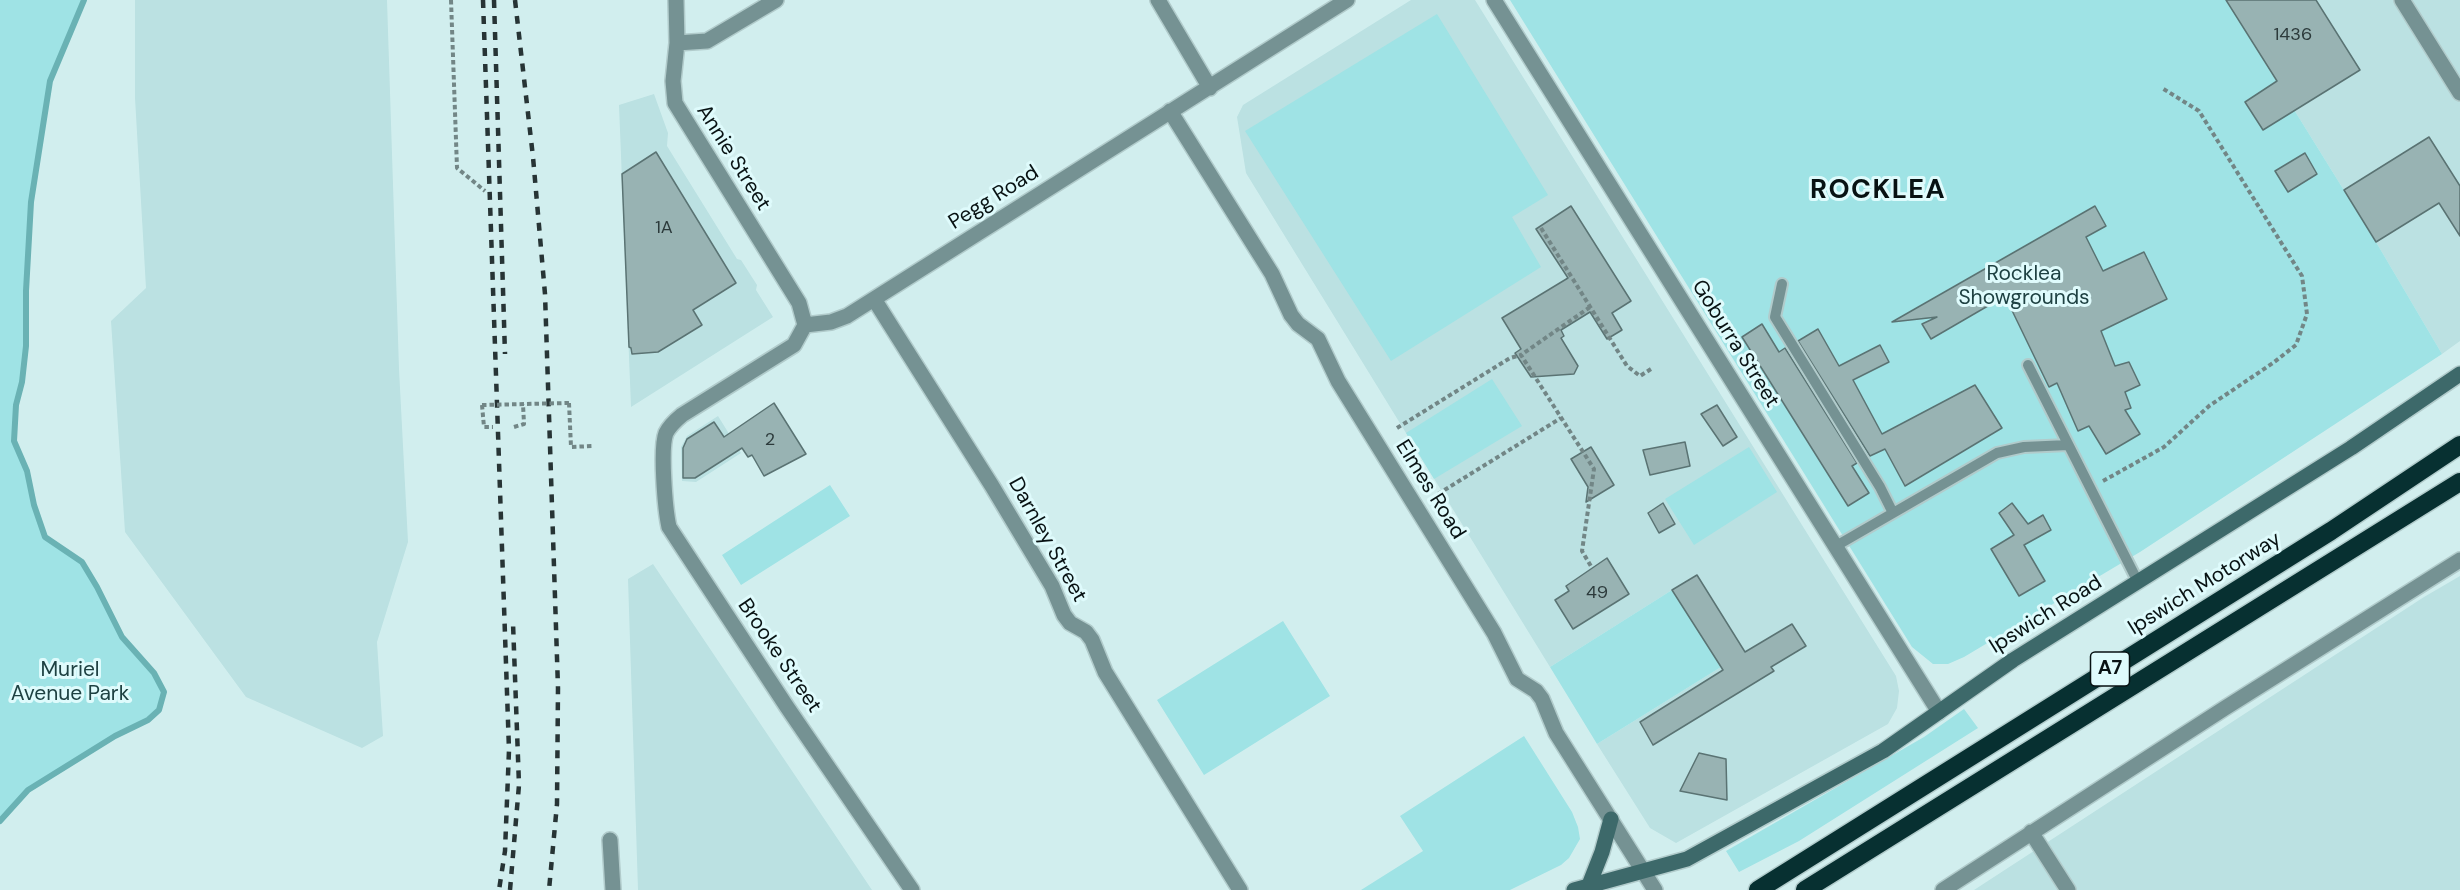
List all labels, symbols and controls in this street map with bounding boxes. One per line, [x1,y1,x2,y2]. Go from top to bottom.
house number: 1436 [2274,24,2312,46]
street label: Annie Street [690,100,776,216]
street label: Pegg Road [944,160,1044,236]
district label: ROCKLEA [1810,175,1946,207]
house number: 1A [655,217,673,239]
park label: Rocklea Showgrounds [1958,261,2090,311]
street label: Goburra Street [1686,276,1784,412]
house number: 2 [765,429,775,451]
street label: Elmes Road [1390,436,1470,544]
street label: Darnley Street [1002,473,1092,607]
street label: Ipswich Motorway [2124,527,2286,641]
street label: Ipswich Road [1985,570,2107,660]
house number: 49 [1586,582,1608,604]
street label: Brooke Street [732,594,826,718]
road number: A7 [2090,652,2130,686]
park label: Muriel Avenue Park [11,657,129,707]

